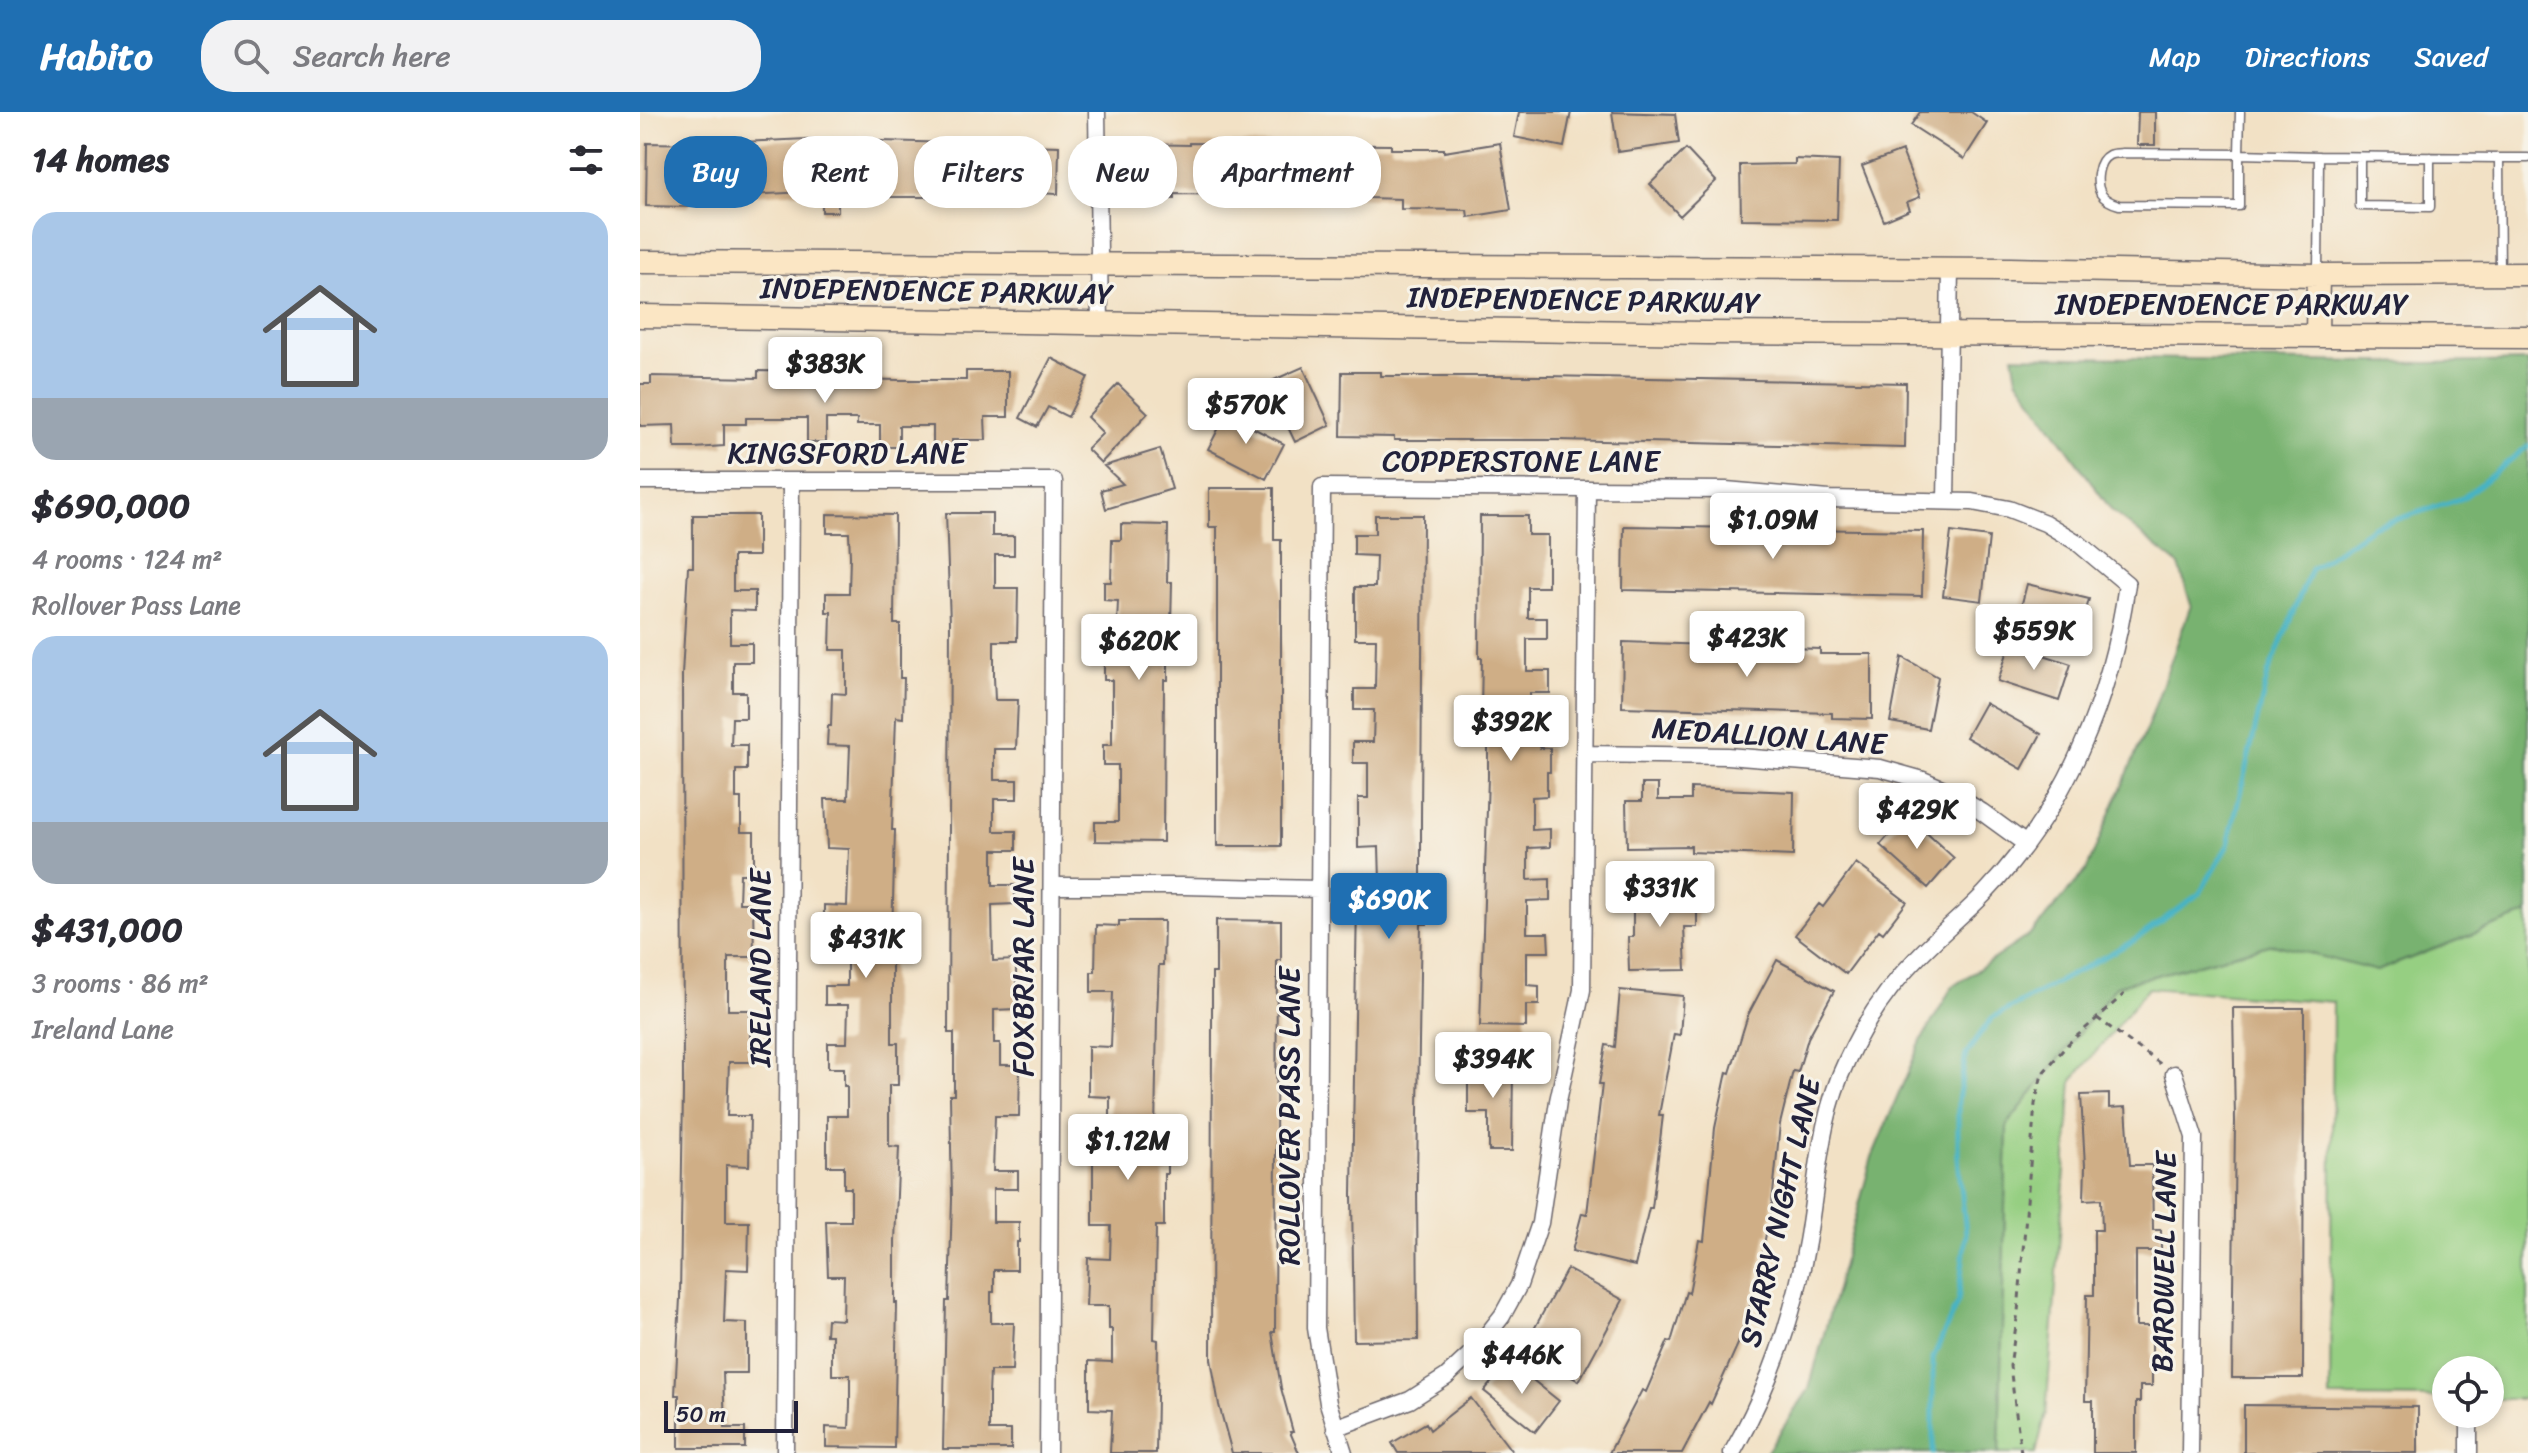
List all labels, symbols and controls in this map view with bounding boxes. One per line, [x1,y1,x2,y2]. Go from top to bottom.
search box [201,20,761,92]
text: Habito [40,23,153,90]
text: Search here [293,29,451,83]
text: Map [2149,32,2201,81]
text: Directions [2245,32,2370,81]
text: Saved [2414,32,2488,81]
icon: search [229,34,273,78]
text: 14 homes [32,130,169,190]
chip: Buy [664,136,767,208]
chip: Rent [783,136,898,208]
chip: Filters [914,136,1052,208]
chip: New [1068,136,1177,208]
chip: Apartment [1193,136,1381,208]
icon: filters [564,138,608,182]
street label: INDEPENDENCE PARKWAY [759,261,1115,321]
icon: home [248,264,392,408]
street label: INDEPENDENCE PARKWAY [1406,270,1762,330]
street label: INDEPENDENCE PARKWAY [2054,277,2409,331]
pin: $383K [769,337,881,405]
text: $383K [786,340,864,386]
pin: $570K [1190,378,1302,446]
text: $570K [1206,381,1286,427]
street label: KINGSFORD LANE [727,426,969,480]
street label: COPPERSTONE LANE [1382,434,1662,488]
text: $690,000 [32,476,190,536]
pin: $1.09M [1708,493,1838,561]
text: $1.09M [1728,496,1818,542]
text: 4 rooms · 124 m² [32,536,223,582]
text: Rollover Pass Lane [32,582,241,628]
pin: $559K [1978,604,2090,672]
text: $559K [1993,607,2075,653]
pin: $423K [1691,611,1803,679]
pin: $620K [1083,614,1195,682]
text: $423K [1708,614,1786,660]
text: $620K [1099,617,1179,663]
icon: home [248,688,392,832]
pin: $392K [1455,695,1567,763]
text: $392K [1472,698,1550,744]
street label: MEDALLION LANE [1650,701,1890,771]
pin: $429K [1861,783,1973,851]
text: $429K [1877,786,1957,832]
street label: FOXBRIAR LANE [996,855,1050,1076]
pin: $331K [1604,861,1716,929]
text: $331K [1623,864,1697,910]
street label: IRELAND LANE [733,867,787,1068]
pin: $690K [1333,873,1445,941]
text: $690K [1349,876,1429,922]
text: $431,000 [32,900,183,960]
pin: $431K [810,912,922,980]
text: $431K [829,915,903,961]
text: 3 rooms · 86 m² [32,960,209,1006]
street label: ROLLOVER PASS LANE [1262,964,1316,1265]
text: Ireland Lane [32,1006,174,1052]
pin: $394K [1437,1032,1549,1100]
text: $394K [1453,1035,1533,1081]
street label: STARRY NIGHT LANE [1723,1069,1838,1352]
pin: $1.12M [1063,1114,1193,1182]
text: $1.12M [1086,1117,1170,1163]
street label: BARDWELL LANE [2135,1149,2193,1373]
pin: $446K [1466,1328,1578,1396]
text: $446K [1482,1331,1562,1377]
map controls [2432,1356,2504,1428]
button: locate [2432,1356,2504,1428]
text: 50 m [676,1395,726,1434]
scale bar [664,1397,798,1433]

